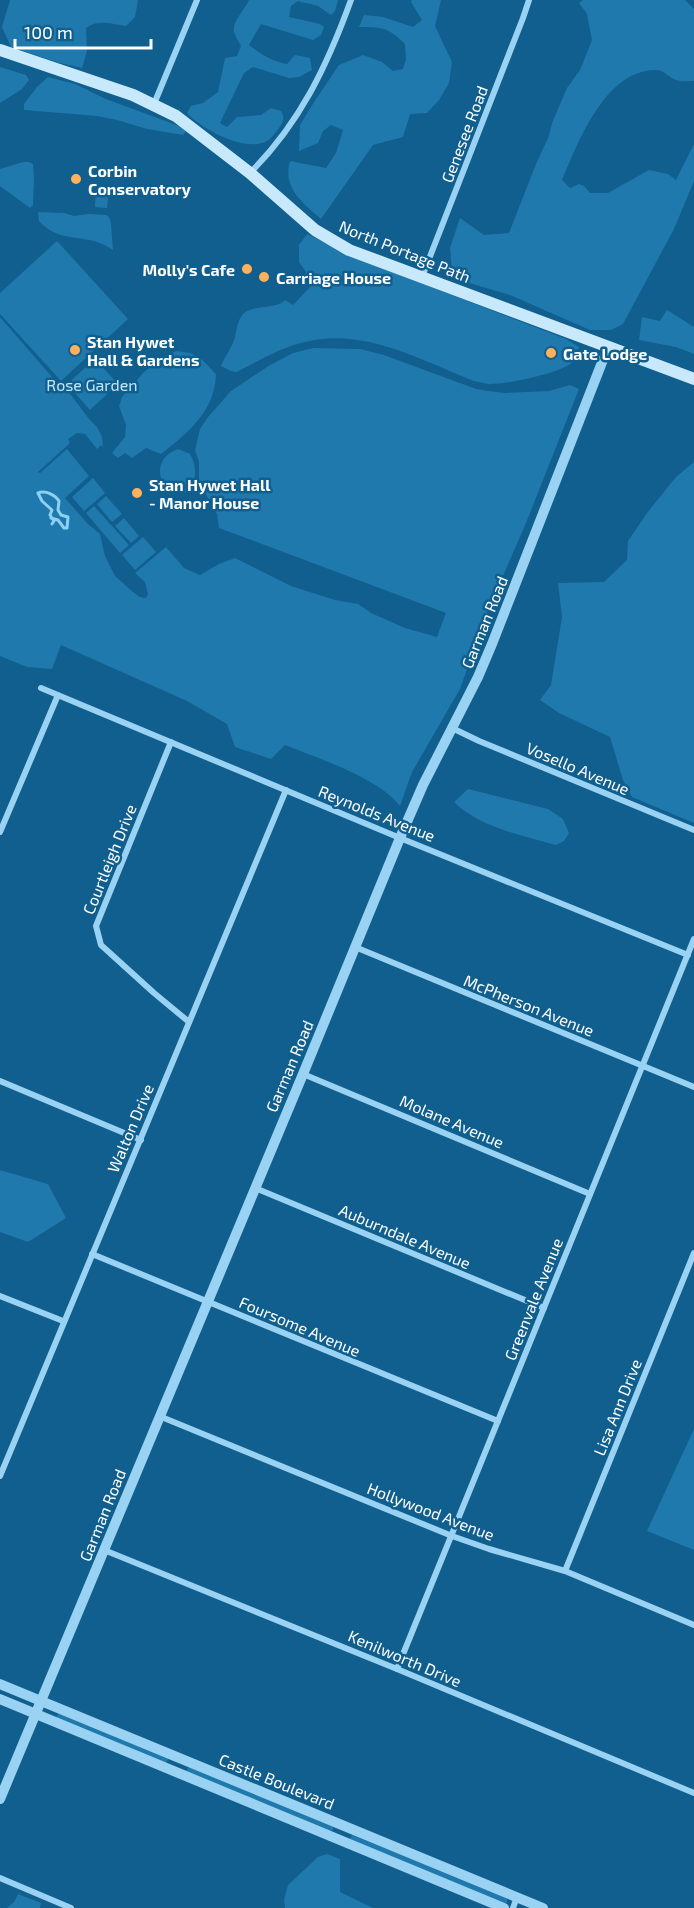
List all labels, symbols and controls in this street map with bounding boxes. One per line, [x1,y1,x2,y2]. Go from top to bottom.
scale bar [15,12,152,50]
text: 100 m [24,21,73,43]
street label: Genesee Road [437,83,491,185]
place label: Corbin Conservatory [88,161,191,199]
marker: Corbin Conservatory [69,172,83,186]
street label: North Portage Path [337,216,473,286]
place label: Molly's Cafe [143,260,235,280]
marker: Molly's Cafe [240,262,254,276]
place label: Carriage House [276,268,391,287]
marker: Carriage House [257,270,271,284]
place label: Stan Hywet Hall & Gardens [87,332,199,369]
marker: Stan Hywet Hall & Gardens [68,343,82,357]
place label: Gate Lodge [563,344,647,363]
marker: Gate Lodge [544,346,558,360]
park label: Rose Garden [46,375,138,394]
place label: Stan Hywet Hall - Manor House [149,475,271,512]
marker: Stan Hywet Hall - Manor House [130,486,144,500]
street label: Garman Road [457,573,511,671]
street label: Vosello Avenue [524,738,632,798]
street label: Reynolds Avenue [316,781,438,845]
street label: Courtleigh Drive [78,801,140,917]
street label: McPherson Avenue [461,970,597,1040]
street label: Garman Road [261,1017,317,1115]
street label: Walton Drive [103,1081,157,1175]
street label: Molane Avenue [397,1090,507,1152]
street label: Auburndale Avenue [336,1200,474,1272]
street label: Greenvale Avenue [500,1235,566,1363]
street label: Foursome Avenue [237,1292,363,1360]
street label: Lisa Ann Drive [589,1356,645,1458]
street label: Garman Road [75,1466,129,1564]
street label: Hollywood Avenue [365,1478,497,1544]
street label: Kenilworth Drive [345,1626,465,1690]
street label: Castle Boulevard [216,1749,338,1813]

